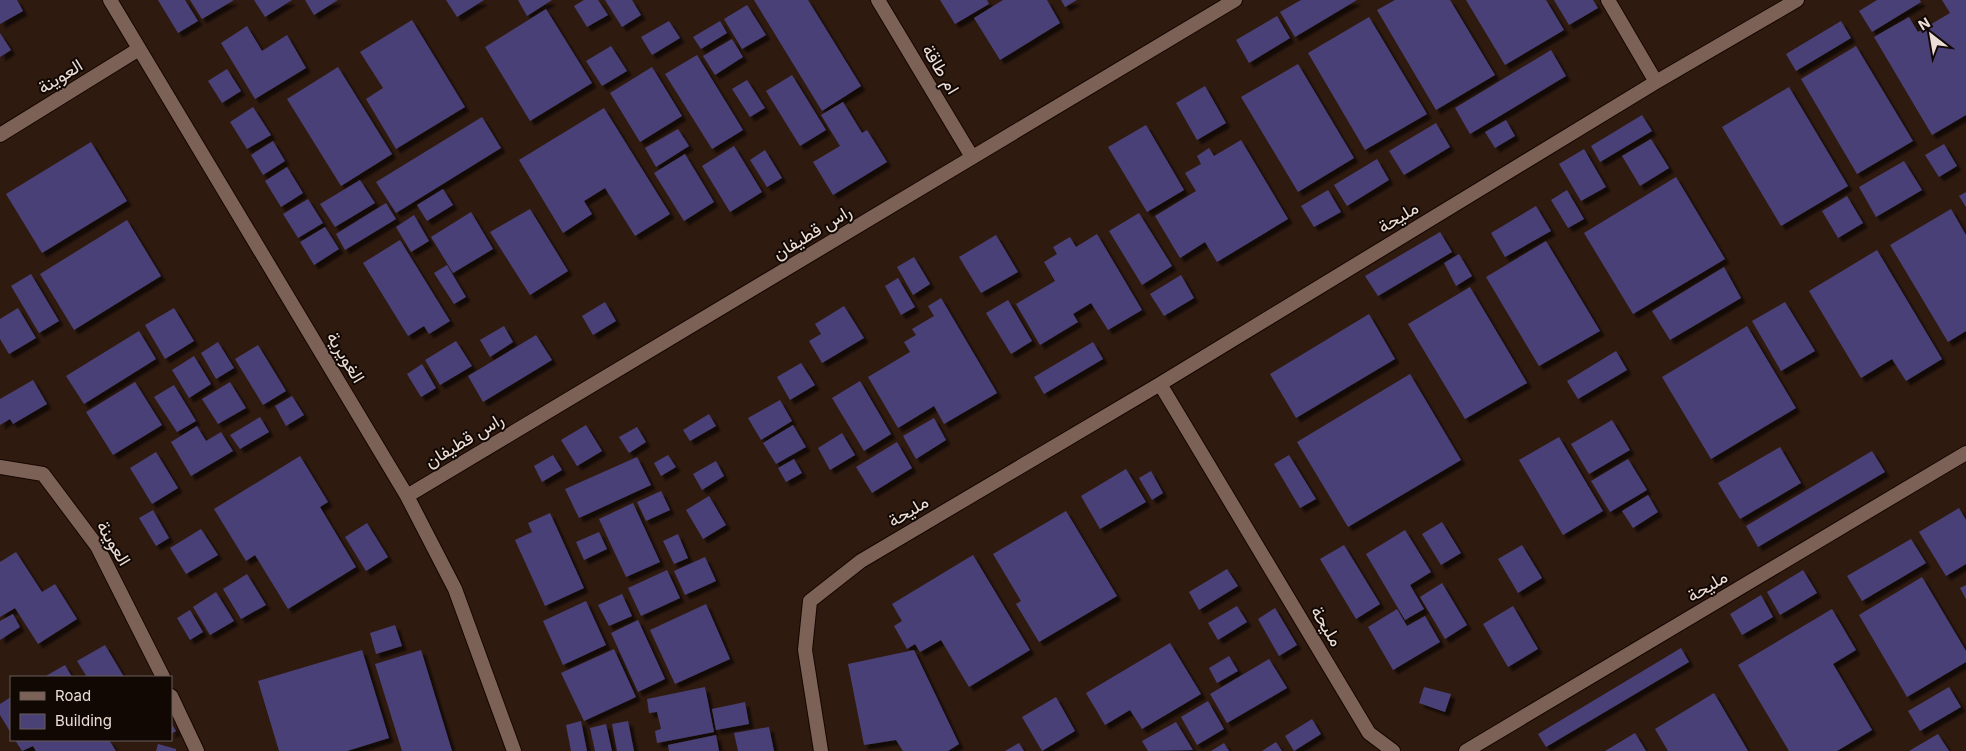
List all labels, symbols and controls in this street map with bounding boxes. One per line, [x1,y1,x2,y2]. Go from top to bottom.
north arrow [1906,10,1956,60]
text: N [1915,13,1933,33]
street label: ام طاقة [916,40,964,99]
street label: العوينة [34,54,87,99]
street label: مليحة [1374,197,1422,237]
street label: راس قطيفان [769,200,856,265]
street label: الغويرية [322,328,369,387]
street label: راس قطيفان [421,408,508,473]
street label: مليحة [884,491,932,531]
street label: العوينة [92,517,136,570]
street label: مليحة [1683,566,1731,606]
street label: مليحة [1307,602,1347,650]
legend [10,676,172,741]
text: Road [55,686,91,705]
text: Building [55,711,112,730]

